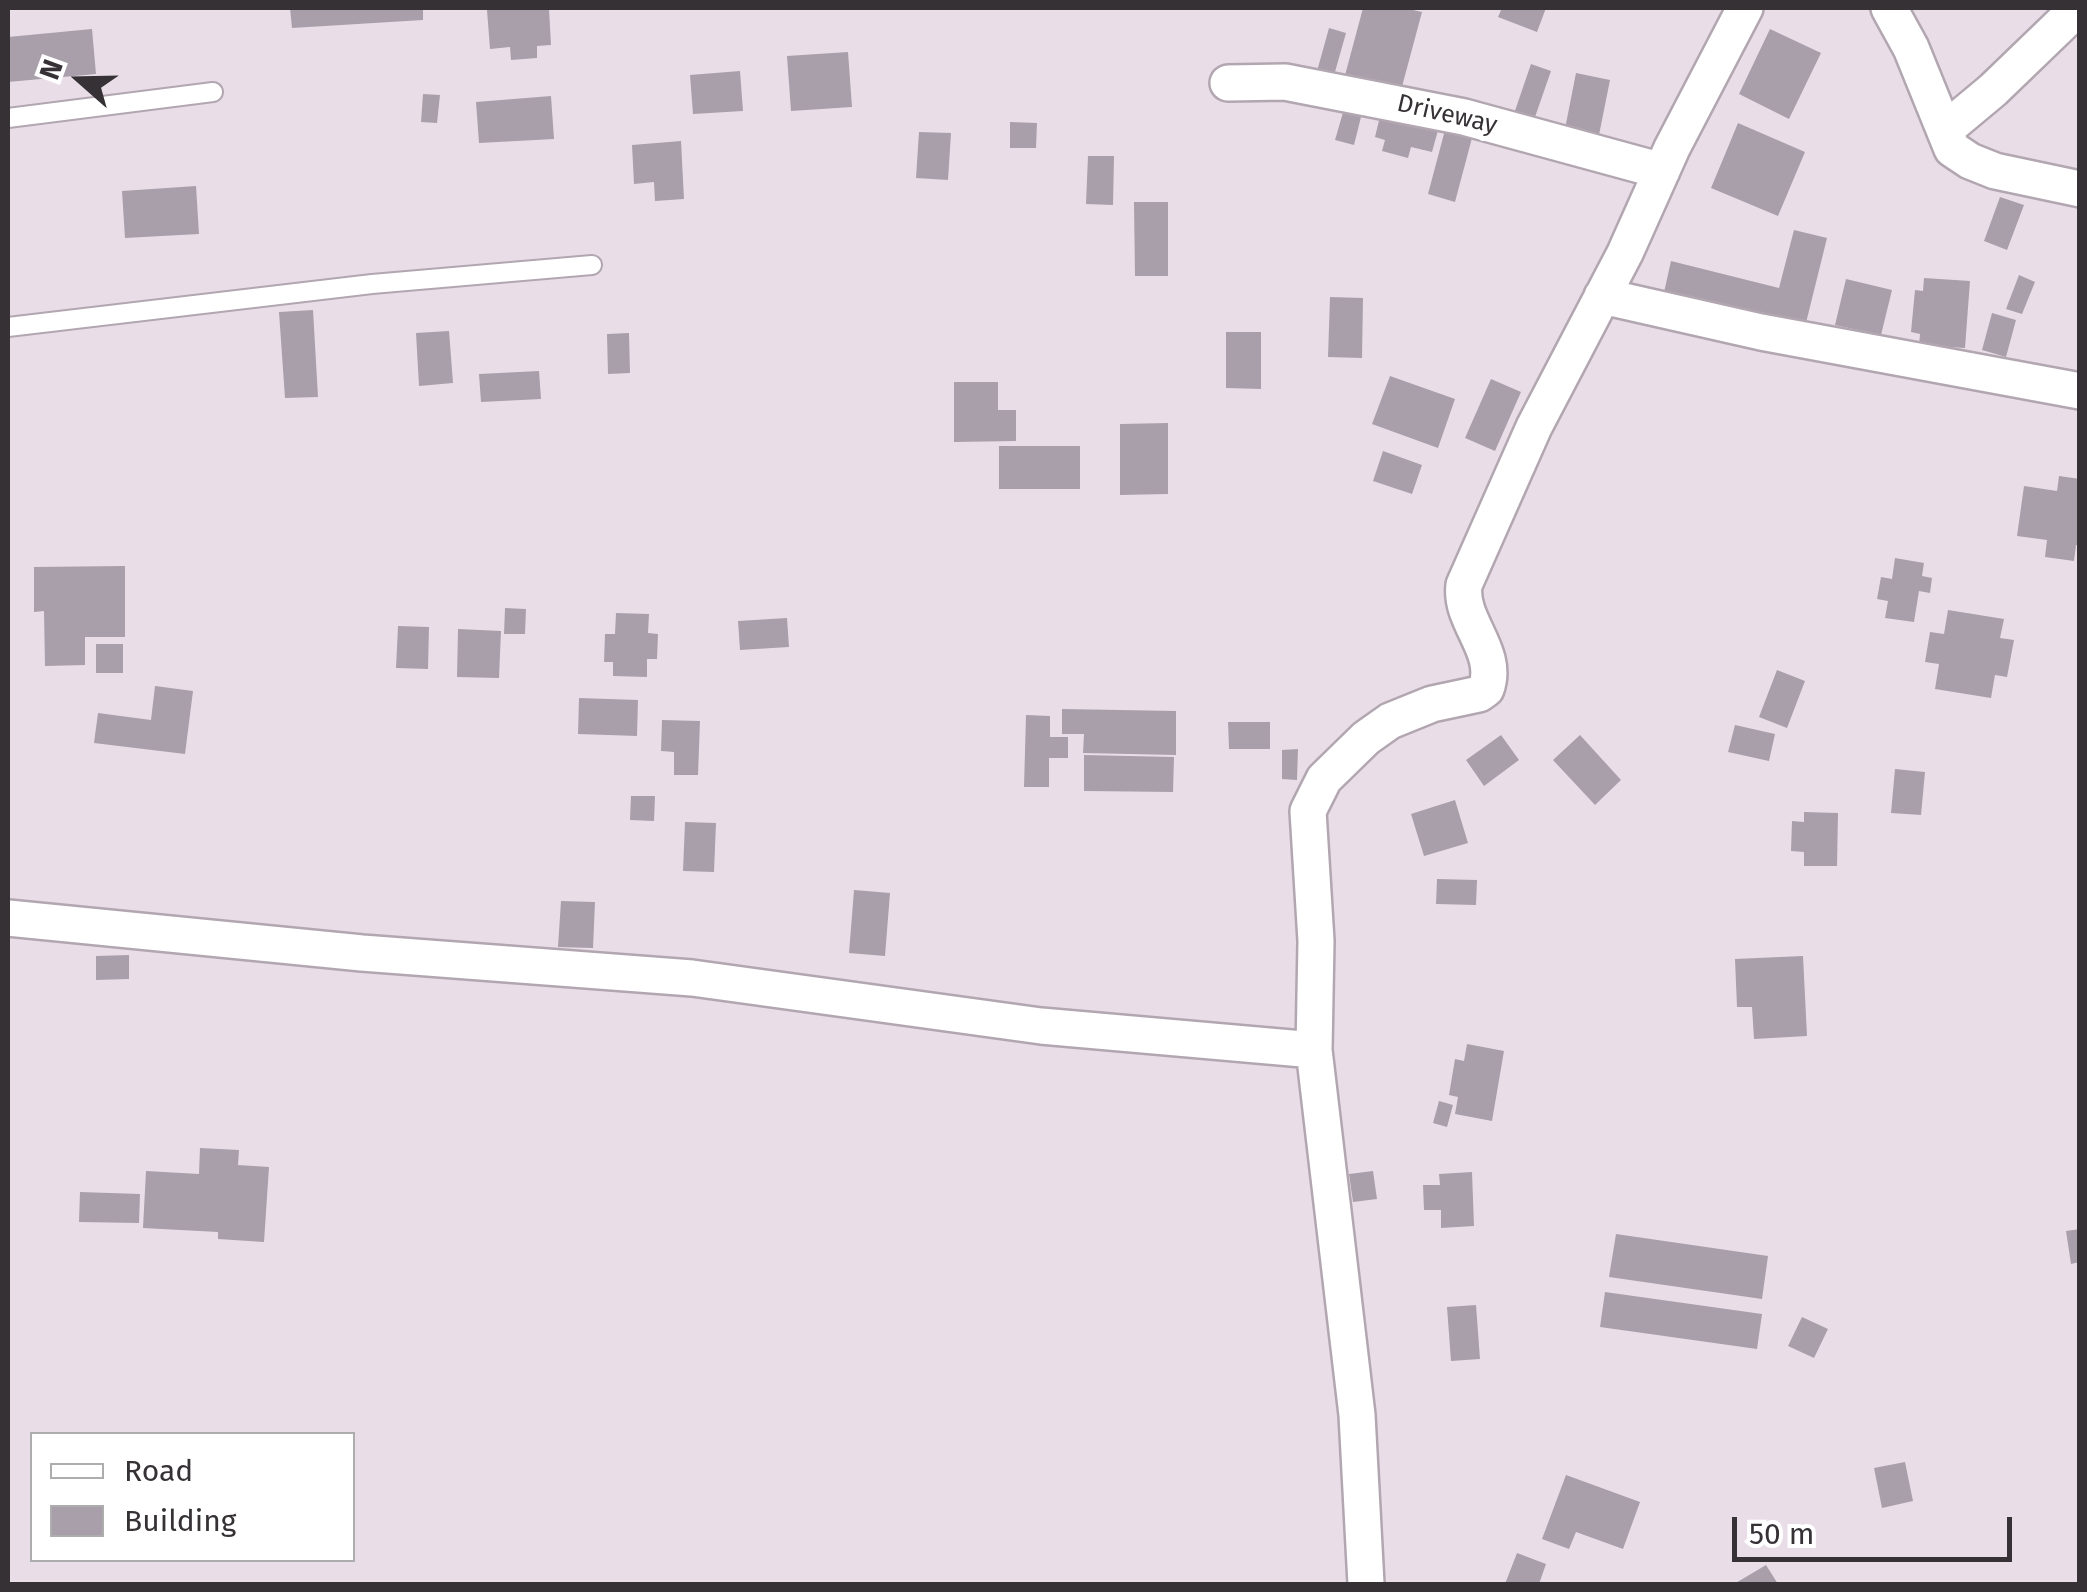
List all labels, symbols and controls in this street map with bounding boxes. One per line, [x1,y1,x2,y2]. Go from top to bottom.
north arrow [30,30,130,130]
text: N [33,55,70,84]
street label: Driveway [1394,89,1500,141]
legend [30,1432,355,1562]
text: Road [124,1453,193,1489]
scale bar [1737,1497,2017,1559]
text: Building [124,1503,236,1539]
text: 50 m [1749,1516,1814,1552]

